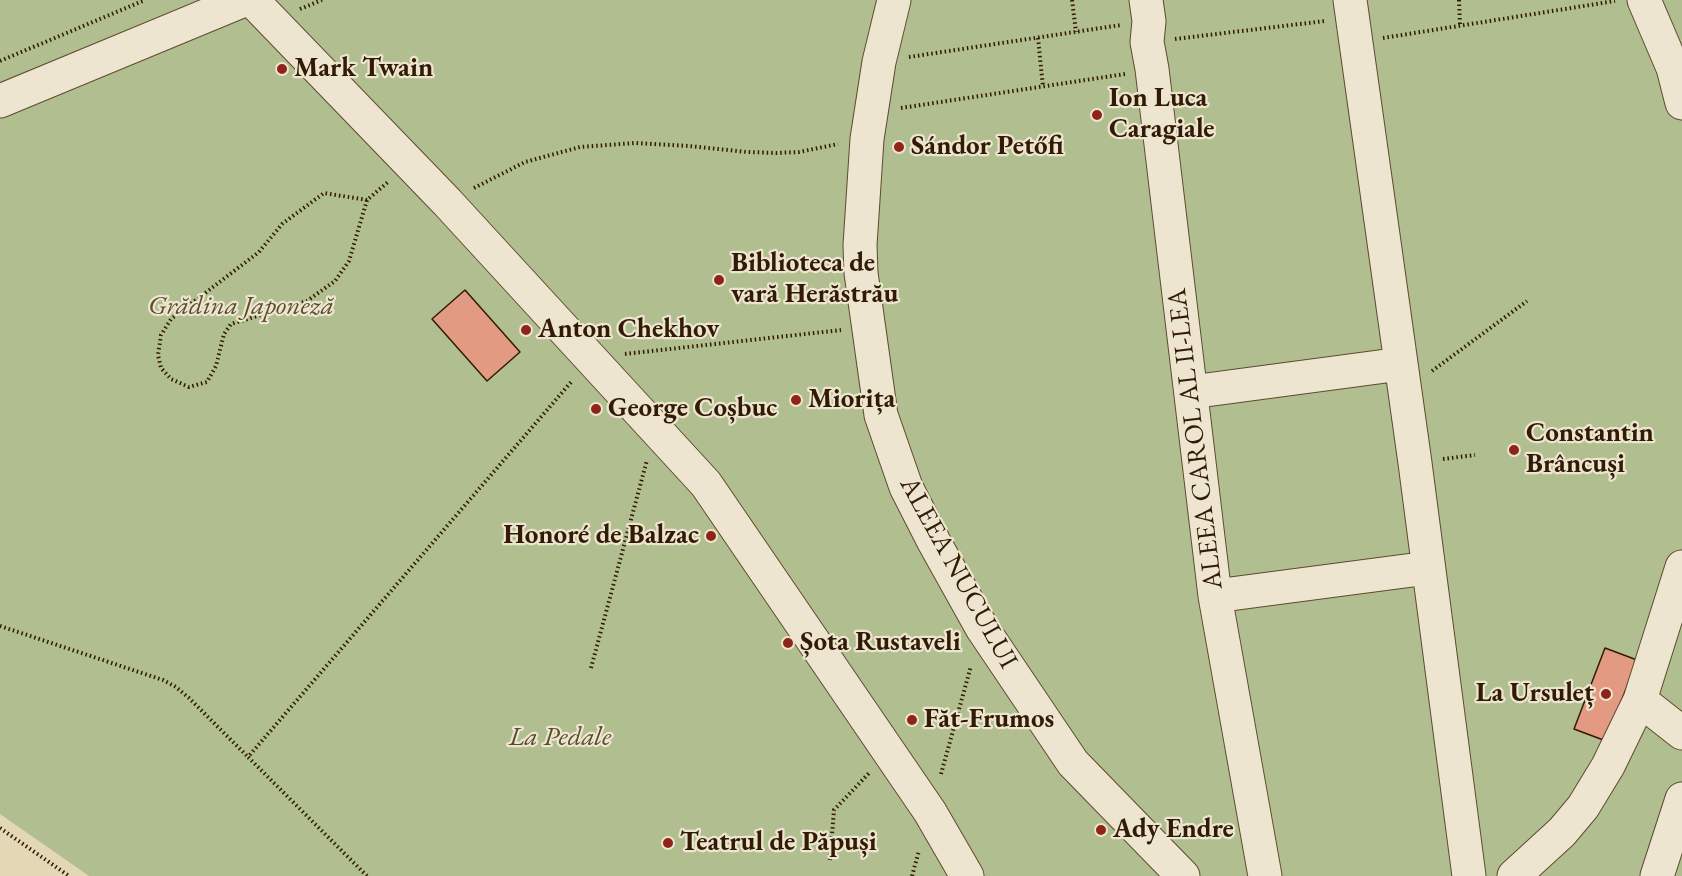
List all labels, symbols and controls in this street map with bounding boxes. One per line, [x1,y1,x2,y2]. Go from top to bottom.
place label: Mark Twain [294,53,433,85]
marker: Mark Twain [275,62,289,76]
place label: Ion Luca Caragiale [1109,83,1214,146]
marker: Ion Luca Caragiale [1090,108,1104,122]
place label: Sándor Petőfi [911,131,1064,163]
marker: Sándor Petőfi [892,140,906,154]
place label: Biblioteca de vară Herăstrău [731,248,898,311]
marker: Biblioteca de vară Herăstrău [712,273,726,287]
street label: ALEEA CAROL AL II-LEA [1161,287,1231,591]
park label: Grădina Japoneză [148,291,334,323]
place label: Anton Chekhov [538,314,719,346]
marker: Anton Chekhov [519,323,533,337]
place label: Miorița [808,384,895,416]
place label: George Coșbuc [608,393,777,425]
marker: Miorița [789,393,803,407]
marker: George Coșbuc [589,402,603,416]
place label: Constantin Brâncuși [1526,418,1654,481]
marker: Constantin Brâncuși [1507,443,1521,457]
street label: ALEEA NUCULUI [892,471,1024,675]
place label: Honoré de Balzac [503,520,699,552]
marker: Honoré de Balzac [704,529,718,543]
place label: Șota Rustaveli [800,627,961,659]
marker: Șota Rustaveli [781,636,795,650]
place label: La Ursuleț [1476,678,1594,710]
marker: La Ursuleț [1599,687,1613,701]
place label: Făt-Frumos [924,704,1054,736]
marker: Făt-Frumos [905,713,919,727]
park label: La Pedale [509,722,611,754]
place label: Ady Endre [1113,814,1234,846]
marker: Ady Endre [1094,823,1108,837]
place label: Teatrul de Păpuși [680,827,877,859]
marker: Teatrul de Păpuși [661,836,675,850]

